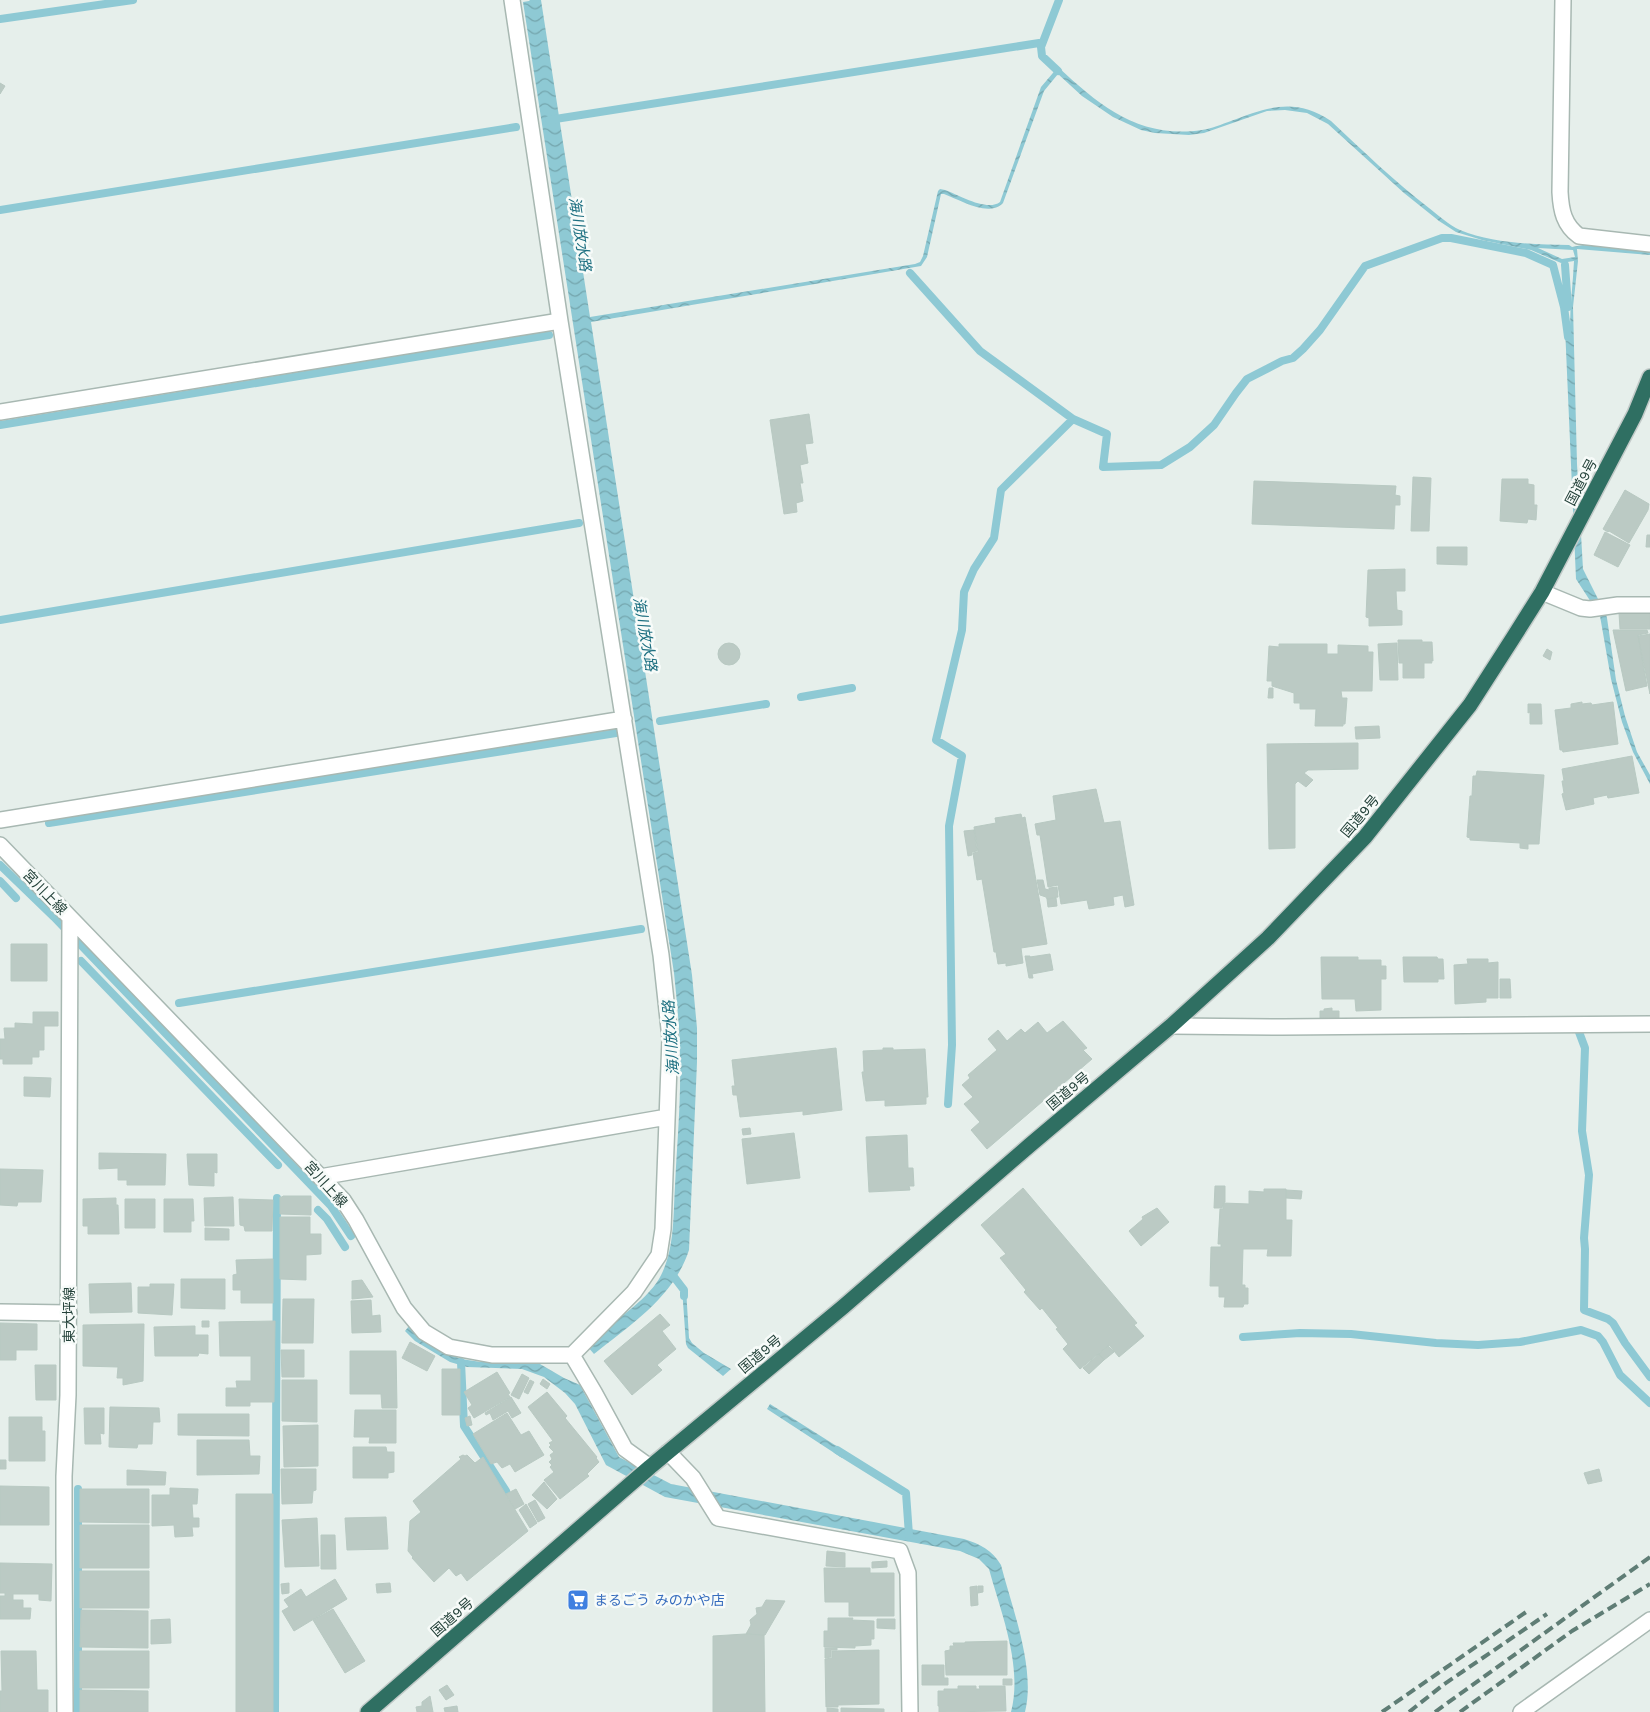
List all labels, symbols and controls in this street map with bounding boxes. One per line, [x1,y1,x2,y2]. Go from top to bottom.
water label: 海川放水路 [565,196,595,274]
street label: 国道9号 [1562,456,1600,508]
water label: 海川放水路 [630,595,661,674]
street label: 国道9号 [1338,791,1382,841]
street label: 宮川上線 [20,866,70,918]
water label: 海川放水路 [659,998,683,1076]
street label: 国道9号 [1043,1069,1093,1113]
street label: 宮川上線 [301,1158,351,1210]
street label: 東大坪線 [61,1287,77,1343]
street label: 国道9号 [735,1332,785,1376]
supermarket icon: まるごう みのかや店 [566,1588,590,1612]
place label: まるごう みのかや店 [594,1592,725,1608]
street label: 国道9号 [428,1594,476,1640]

